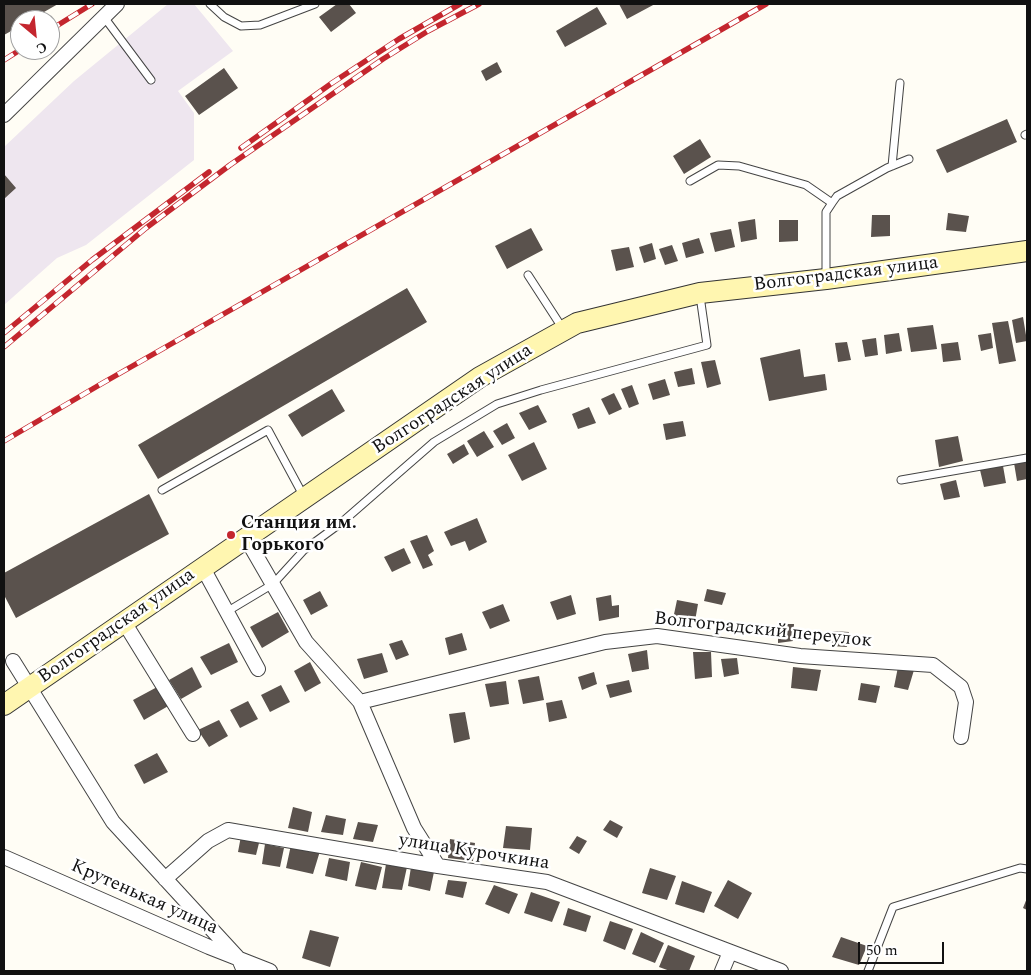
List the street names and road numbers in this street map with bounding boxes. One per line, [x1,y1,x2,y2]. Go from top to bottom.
street label: Волгоградская улица [752,252,940,298]
street label: Волгоградская улица [369,340,537,460]
street label: Волгоградская улица [34,564,200,690]
street label: Волгоградский переулок [653,608,873,654]
street label: улица Курочкина [397,830,551,876]
street label: Крутенькая улица [67,855,221,941]

